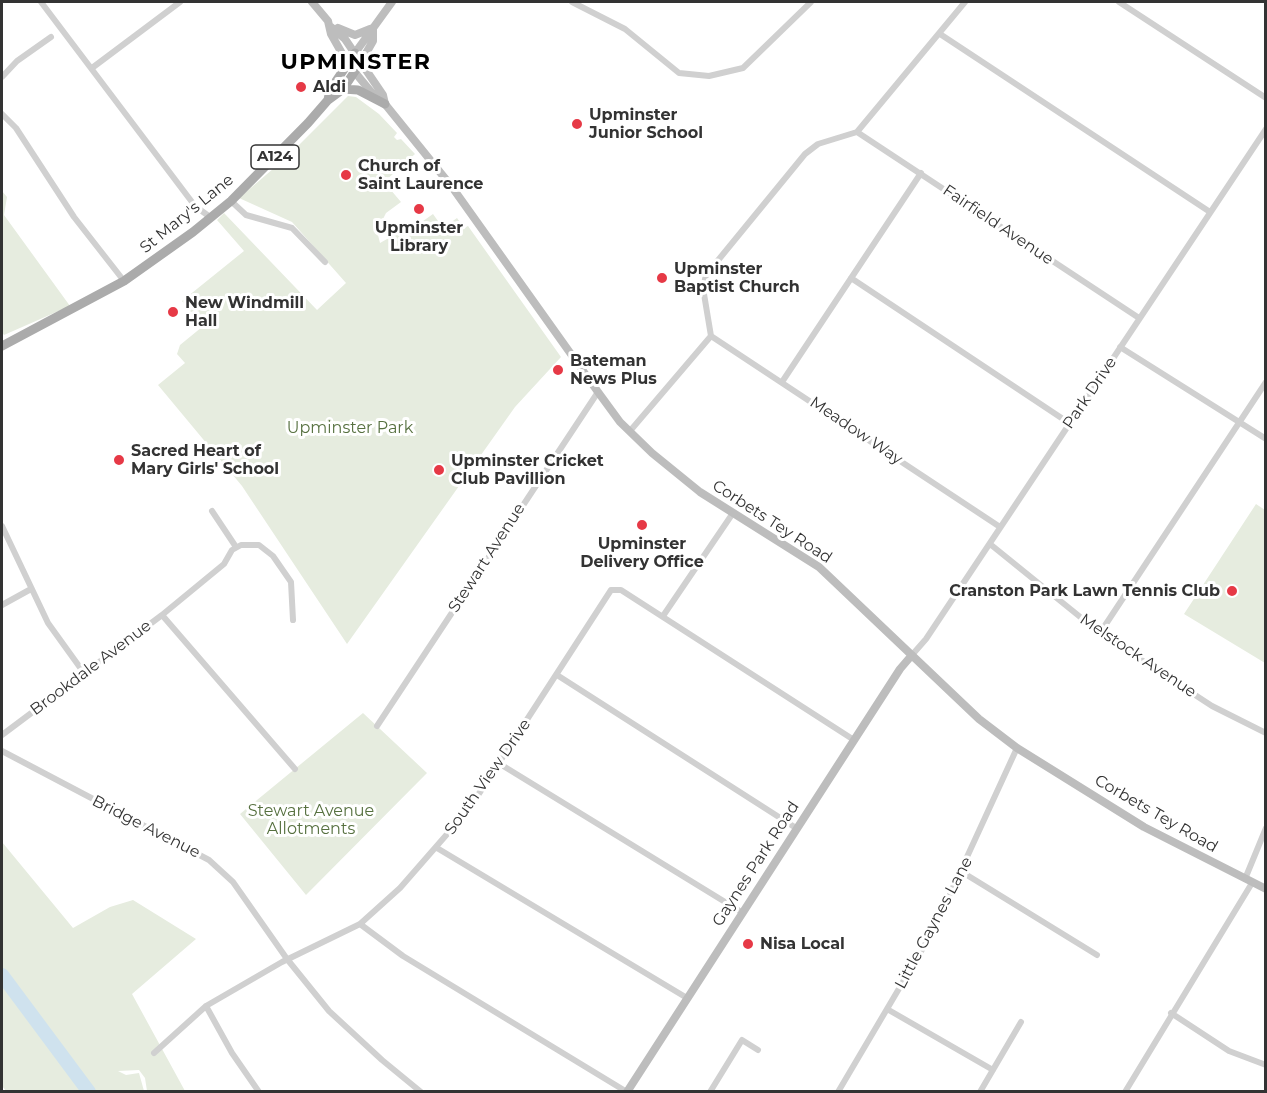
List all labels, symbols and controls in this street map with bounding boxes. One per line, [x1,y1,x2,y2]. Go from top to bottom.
district label: UPMINSTER [280,50,432,76]
place label: Aldi [313,77,346,97]
marker: Aldi [294,80,308,94]
place label: Upminster Junior School [589,105,703,143]
marker: Upminster Junior School [570,117,584,131]
road number: A124 [251,145,299,169]
place label: Church of Saint Laurence [358,156,483,194]
marker: Church of Saint Laurence [339,168,353,182]
street label: St Mary's Lane [136,170,238,258]
street label: Fairfield Avenue [939,181,1057,269]
marker: Upminster Library [412,202,426,216]
place label: Upminster Library [375,218,463,256]
place label: Upminster Baptist Church [674,259,800,297]
marker: Upminster Baptist Church [655,271,669,285]
place label: New Windmill Hall [185,293,304,331]
marker: New Windmill Hall [166,305,180,319]
place label: Bateman News Plus [570,351,657,389]
street label: Park Drive [1059,353,1121,433]
marker: Bateman News Plus [551,363,565,377]
street label: Meadow Way [806,393,906,469]
park label: Upminster Park [287,418,413,438]
place label: Sacred Heart of Mary Girls' School [131,441,279,479]
place label: Upminster Cricket Club Pavillion [451,451,604,489]
marker: Sacred Heart of Mary Girls' School [112,453,126,467]
marker: Upminster Cricket Club Pavillion [432,463,446,477]
street label: Corbets Tey Road [709,476,835,568]
street label: Stewart Avenue [445,500,529,616]
marker: Upminster Delivery Office [635,518,649,532]
place label: Upminster Delivery Office [580,534,704,572]
place label: Cranston Park Lawn Tennis Club [949,581,1220,601]
marker: Cranston Park Lawn Tennis Club [1225,584,1239,598]
street label: Melstock Avenue [1076,610,1200,702]
street label: Brookdale Avenue [27,616,155,720]
street label: South View Drive [441,715,535,839]
street label: Corbets Tey Road [1091,771,1221,857]
street label: Bridge Avenue [89,792,203,862]
street label: Gaynes Park Road [708,798,804,930]
park label: Stewart Avenue Allotments [248,801,374,839]
street label: Little Gaynes Lane [891,854,977,992]
place label: Nisa Local [760,934,845,954]
marker: Nisa Local [741,937,755,951]

